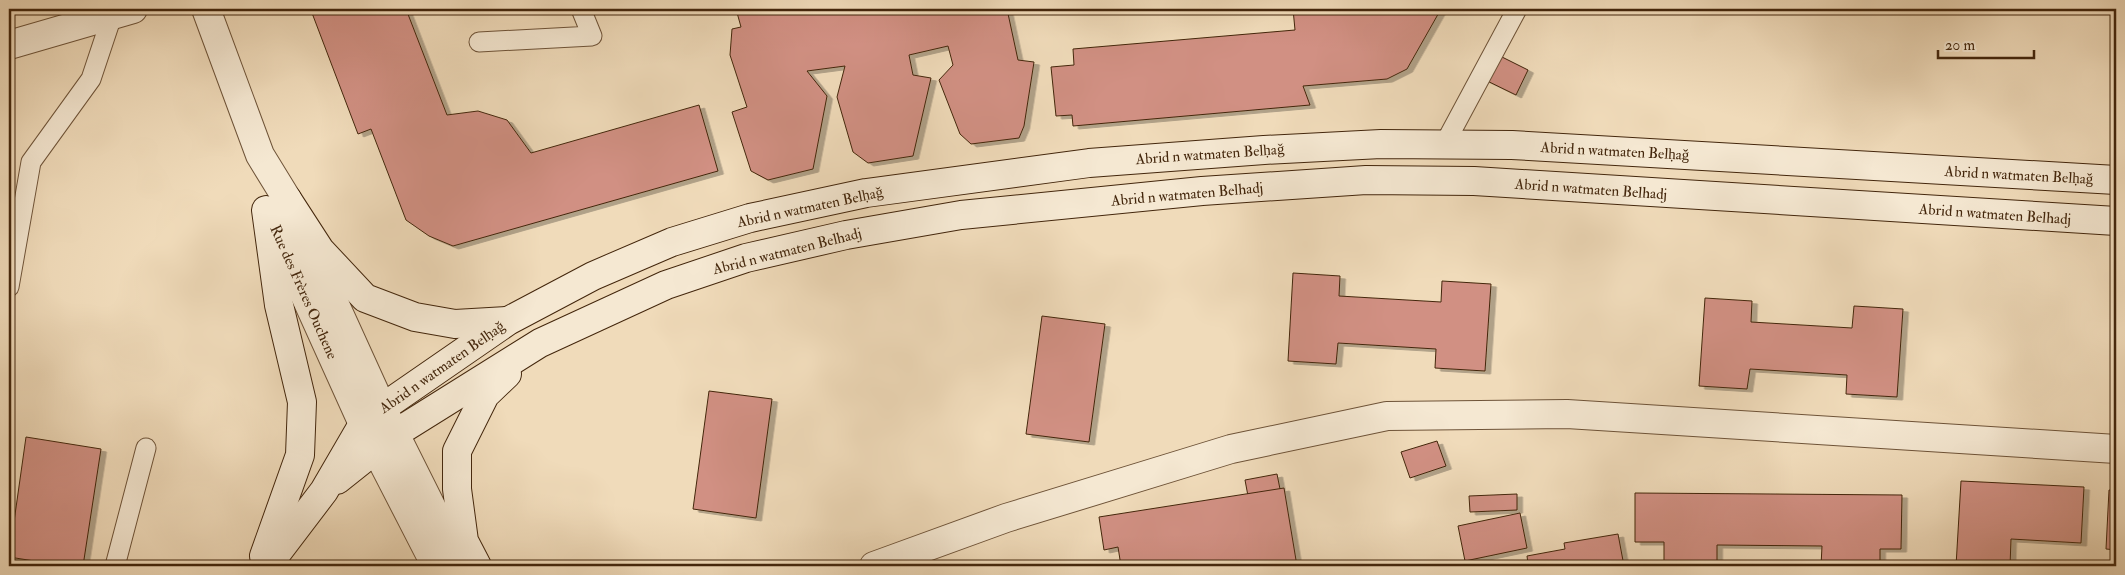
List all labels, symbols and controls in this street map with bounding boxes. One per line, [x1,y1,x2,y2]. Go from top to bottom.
scale bar [1938,28,2034,60]
text: 20 m [1945,36,1975,55]
street label: Abrid n watmaten Belḥaǧ [1539,138,1690,165]
street label: Abrid n watmaten Belḥaǧ [1134,140,1285,169]
street label: Abrid n watmaten Belḥaǧ [1943,162,2094,189]
street label: Abrid n watmaten Belhadj [1513,175,1668,204]
street label: Abrid n watmaten Belhadj [1109,178,1264,211]
street label: Abrid n watmaten Belḥaǧ [734,183,885,232]
street label: Abrid n watmaten Belhadj [1917,200,2072,229]
street label: Rue des Frères Ouchene [265,222,342,362]
street label: Abrid n watmaten Belhadj [710,224,863,279]
street label: Abrid n watmaten Belḥaǧ [375,317,509,418]

